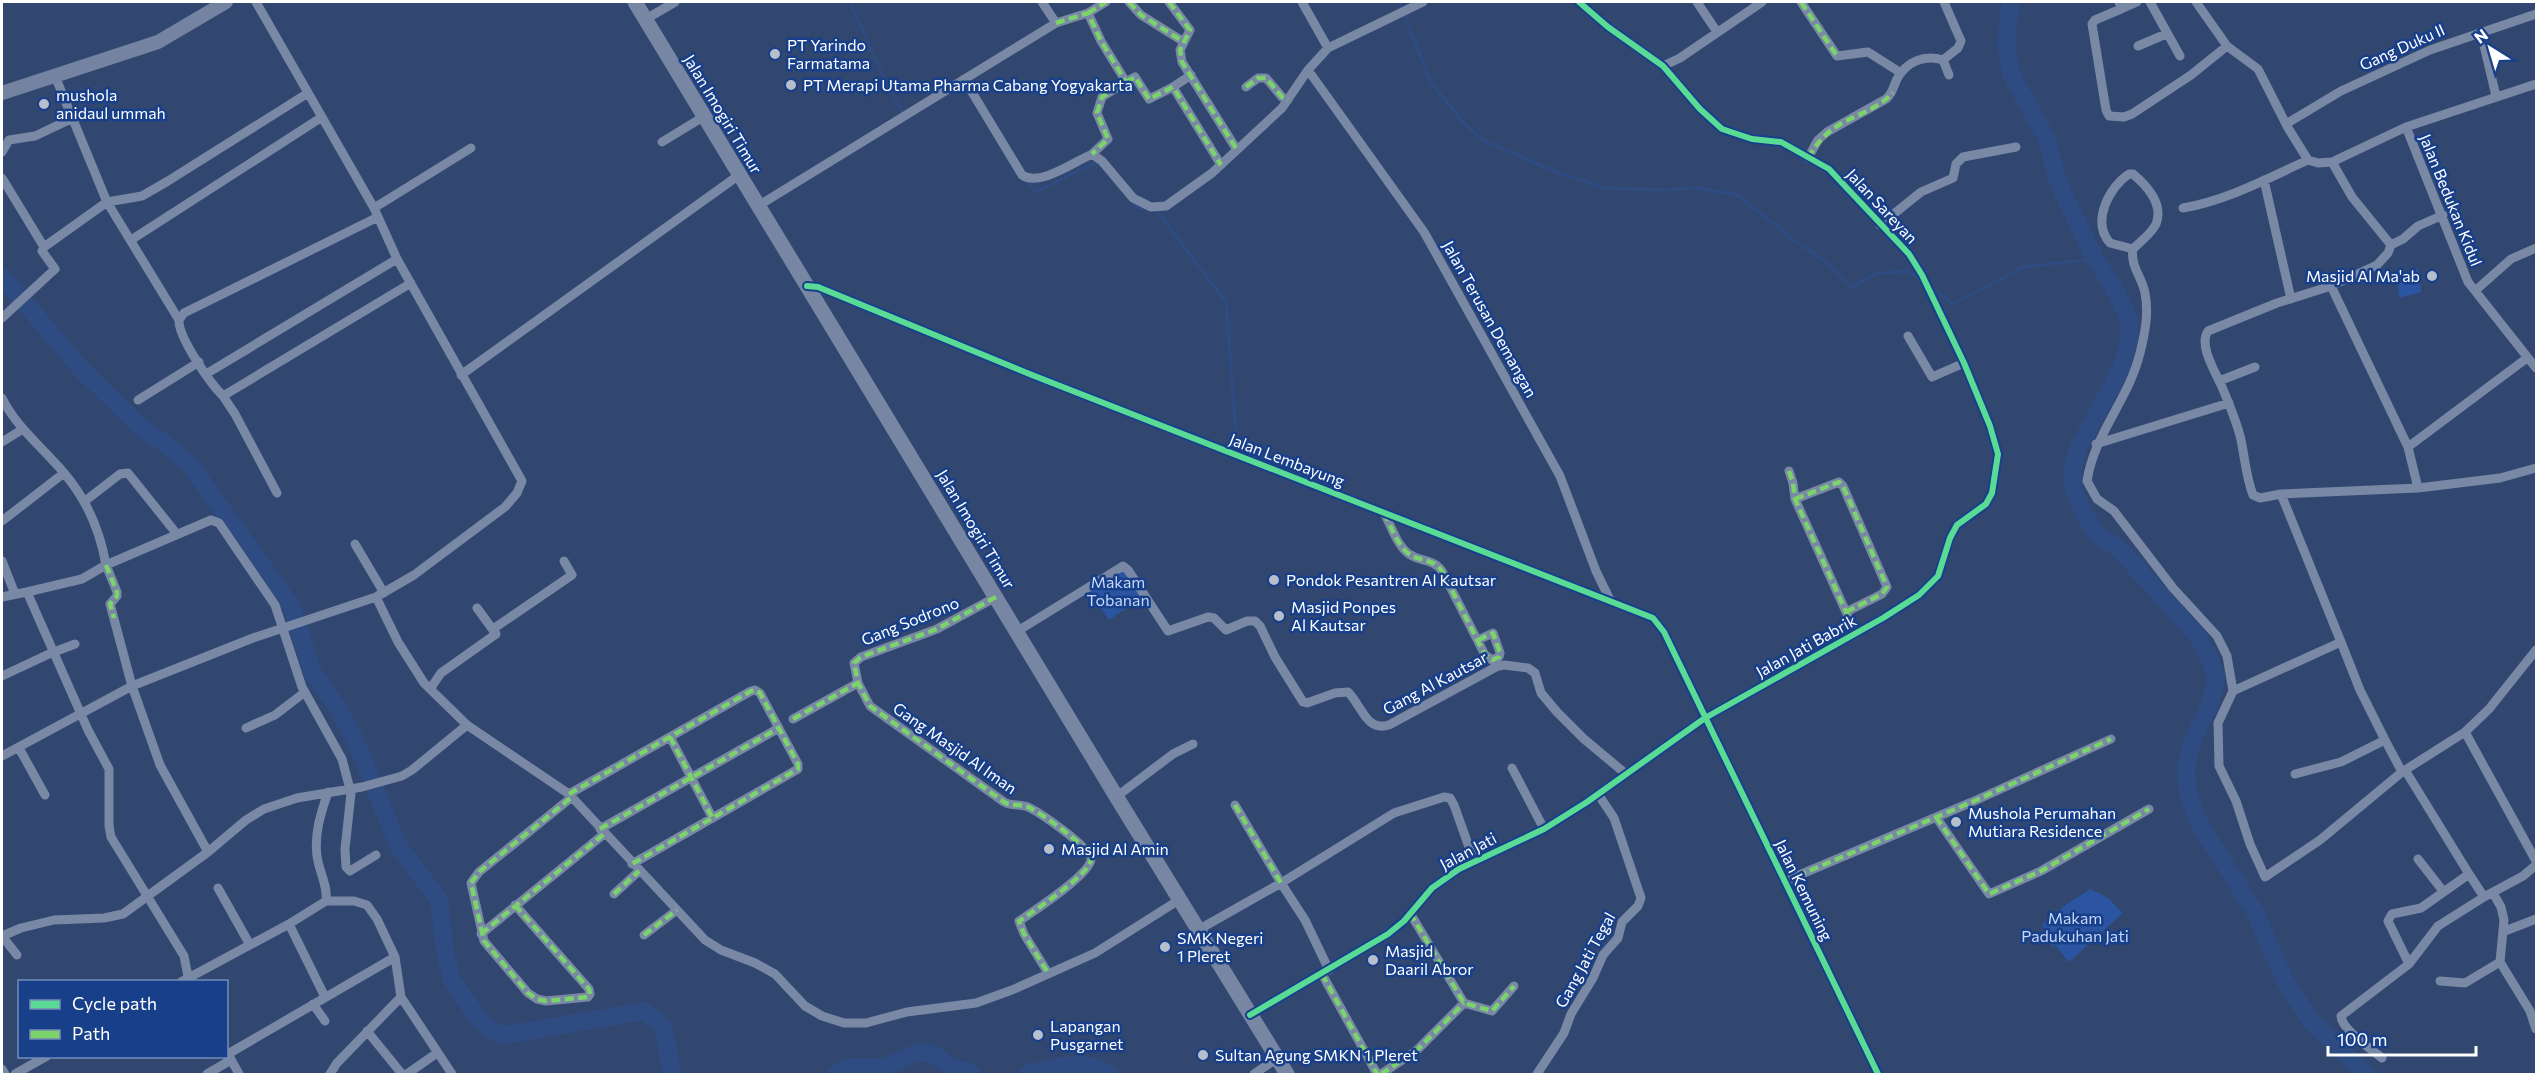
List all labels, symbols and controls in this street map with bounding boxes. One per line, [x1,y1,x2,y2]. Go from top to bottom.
north arrow [2460,18,2520,78]
street label: Gang Duku II [2356,19,2447,74]
text: N [2470,24,2491,47]
place label: PT Yarindo Farmatama [787,35,870,72]
marker: PT Yarindo Farmatama [768,47,782,61]
street label: Jalan Imogiri Timur [680,51,767,177]
place label: PT Merapi Utama Pharma Cabang Yogyakarta [803,75,1133,94]
marker: PT Merapi Utama Pharma Cabang Yogyakarta [784,78,798,92]
place label: mushola anidaul ummah [56,85,166,122]
marker: mushola anidaul ummah [37,97,51,111]
street label: Jalan Bedukan Kidul [2416,131,2487,269]
street label: Jalan Sareyan [1843,164,1922,247]
street label: Jalan Terusan Demangan [1439,237,1541,400]
place label: Masjid Al Ma'ab [2306,266,2420,285]
marker: Masjid Al Ma'ab [2425,269,2439,283]
street label: Jalan Lembayung [1227,429,1348,490]
street label: Jalan Imogiri Timur [933,466,1020,592]
place label: Pondok Pesantren Al Kautsar [1286,570,1497,589]
park label: Makam Tobanan [1086,572,1150,609]
marker: Pondok Pesantren Al Kautsar [1267,573,1281,587]
street label: Gang Sodrono [858,592,961,649]
place label: Masjid Ponpes Al Kautsar [1291,597,1396,634]
marker: Masjid Ponpes Al Kautsar [1272,609,1286,623]
street label: Jalan Jati Babrik [1752,610,1860,681]
street label: Gang Al Kautsar [1379,647,1491,718]
street label: Gang Masjid Al Iman [890,698,1021,797]
place label: Mushola Perumahan Mutiara Residence [1968,803,2116,840]
marker: Mushola Perumahan Mutiara Residence [1949,815,1963,829]
street label: Jalan Jati [1436,828,1499,873]
street label: Jalan Kemuning [1772,836,1837,944]
place label: Masjid Al Amin [1061,839,1169,858]
marker: Masjid Al Amin [1042,842,1056,856]
park label: Makam Padukuhan Jati [2021,908,2129,945]
street label: Gang Jati Tegal [1551,909,1619,1011]
place label: SMK Negeri 1 Pleret [1177,928,1263,965]
marker: SMK Negeri 1 Pleret [1158,940,1172,954]
place label: Masjid Daaril Abror [1385,941,1474,978]
marker: Masjid Daaril Abror [1366,953,1380,967]
legend [18,980,228,1058]
text: Cycle path [72,992,157,1014]
place label: Lapangan Pusgarnet [1050,1016,1124,1053]
scale bar [2328,1019,2476,1057]
text: Path [72,1022,110,1044]
marker: Lapangan Pusgarnet [1031,1028,1045,1042]
text: 100 m [2337,1028,2387,1050]
place label: Sultan Agung SMKN 1 Pleret [1215,1045,1418,1064]
marker: Sultan Agung SMKN 1 Pleret [1196,1048,1210,1062]

